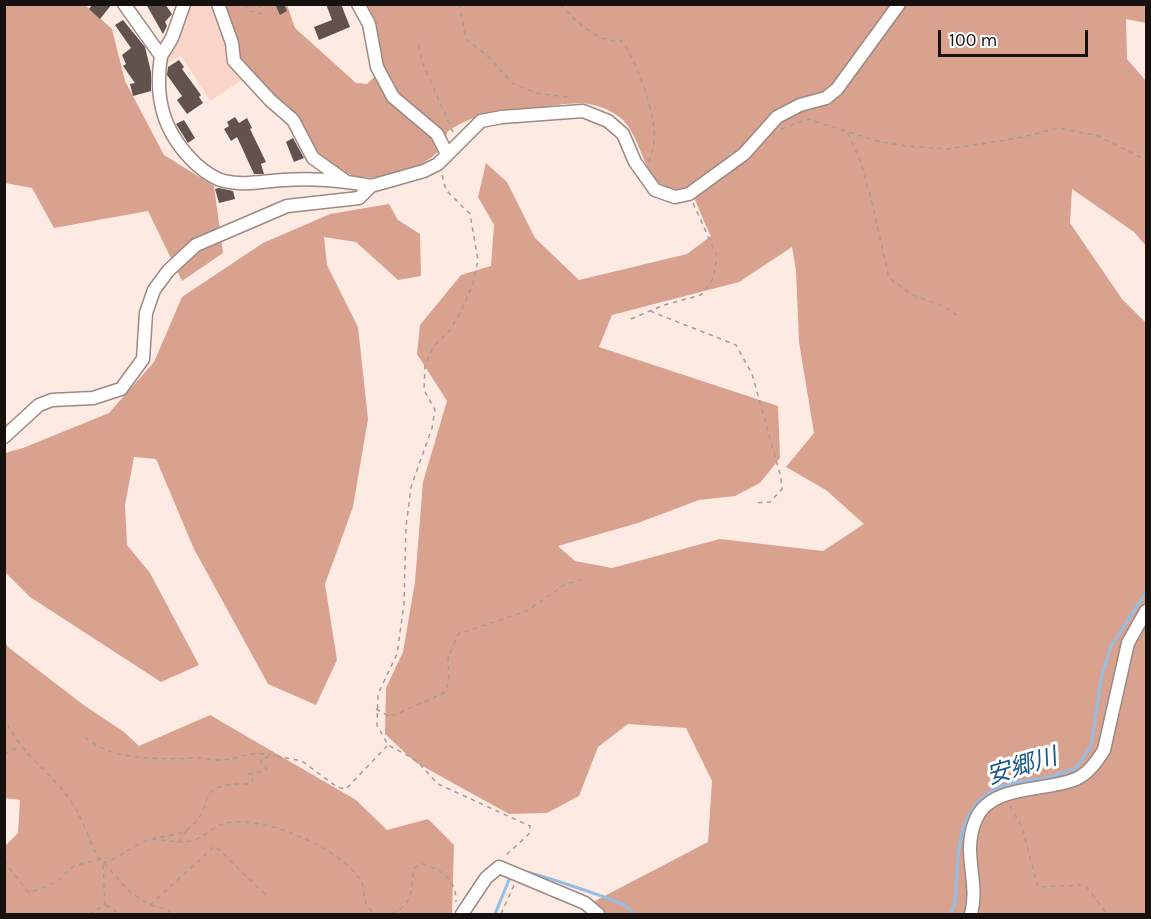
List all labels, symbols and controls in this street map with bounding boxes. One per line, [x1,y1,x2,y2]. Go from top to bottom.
scale bar [941,18,1091,56]
text: 100 m [949,29,997,51]
water label: 安郷川 [983,743,1061,791]

